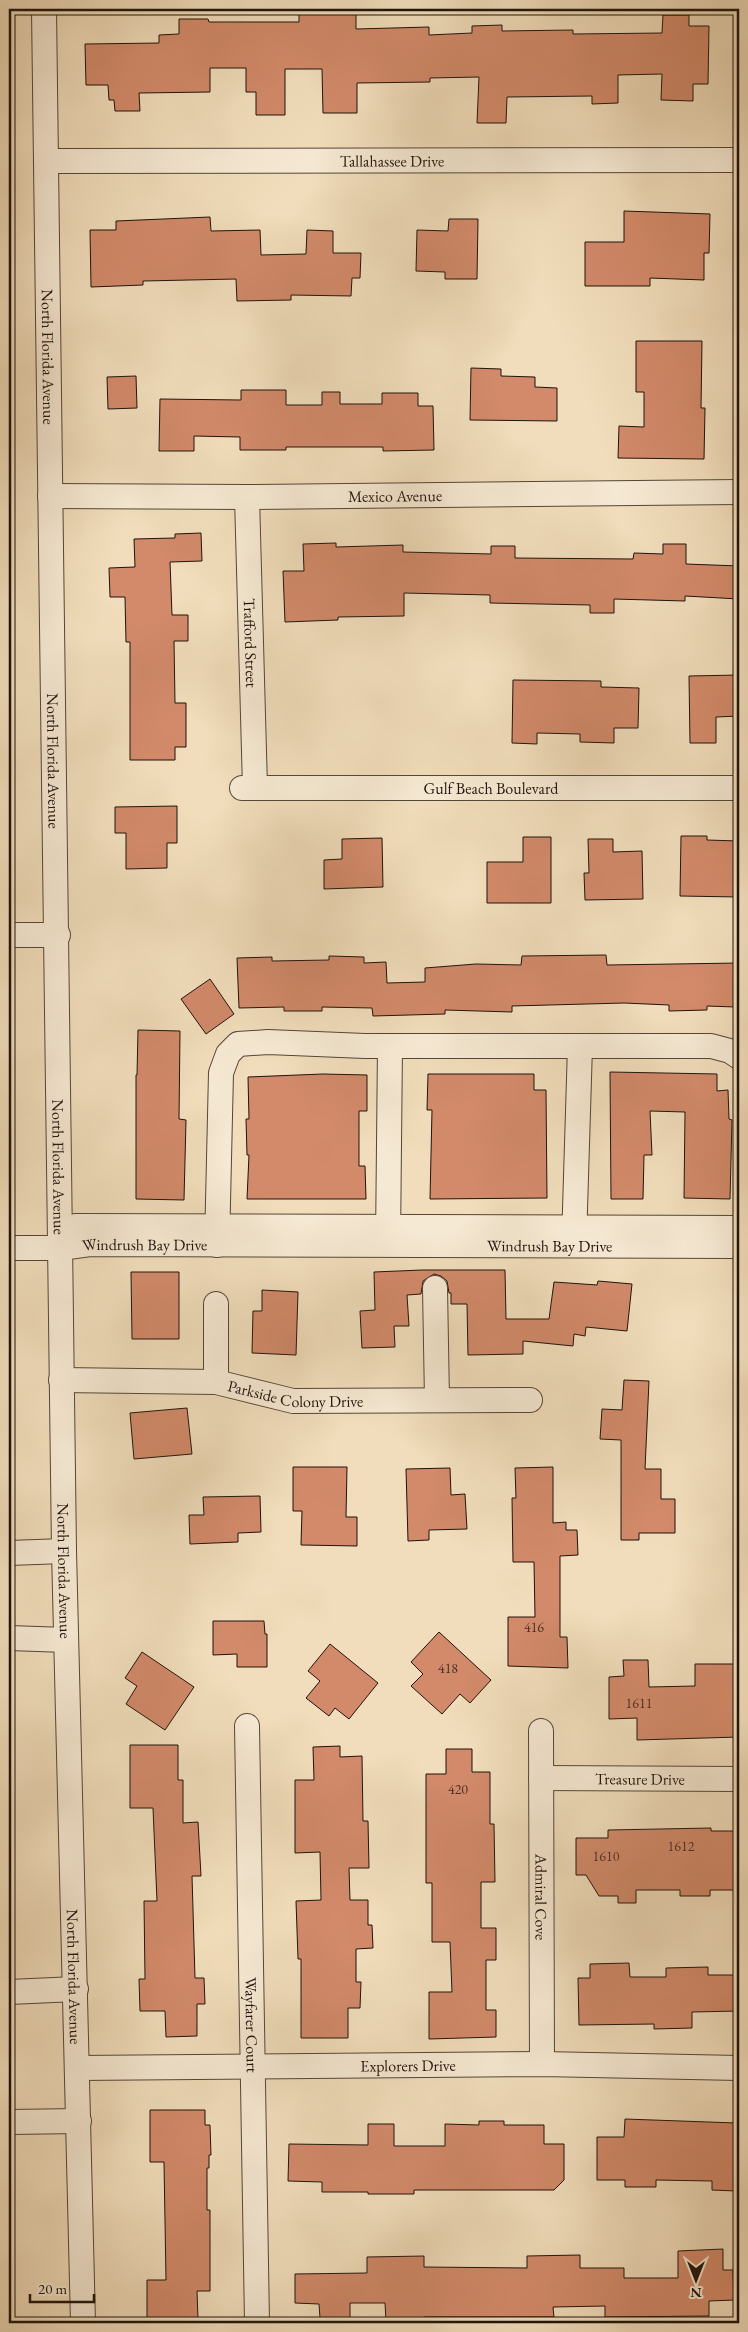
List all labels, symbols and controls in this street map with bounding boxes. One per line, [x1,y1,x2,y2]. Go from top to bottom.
street label: Tallahassee Drive [340,150,444,172]
street label: North Florida Avenue [37,289,59,425]
street label: Mexico Avenue [348,485,442,507]
street label: Trafford Street [239,598,262,688]
street label: North Florida Avenue [42,693,65,829]
street label: Gulf Beach Boulevard [424,778,559,799]
street label: North Florida Avenue [47,1099,70,1235]
street label: Windrush Bay Drive [81,1233,207,1256]
street label: Windrush Bay Drive [487,1235,612,1257]
street label: Parkside Colony Drive [225,1375,363,1412]
street label: North Florida Avenue [52,1503,76,1639]
house number: 416 [524,1618,544,1636]
house number: 418 [438,1659,458,1677]
house number: 1611 [626,1694,652,1712]
street label: Treasure Drive [595,1768,685,1790]
house number: 420 [448,1780,468,1798]
house number: 1612 [668,1837,695,1855]
house number: 1610 [593,1847,620,1865]
street label: Admiral Cove [530,1853,552,1940]
street label: North Florida Avenue [62,1909,86,2045]
street label: Wayfarer Court [240,1977,263,2073]
street label: Explorers Drive [360,2055,456,2077]
north arrow [670,2254,720,2304]
scale bar [30,2272,94,2304]
text: 20 m [38,2279,67,2298]
text: N [690,2284,702,2302]

